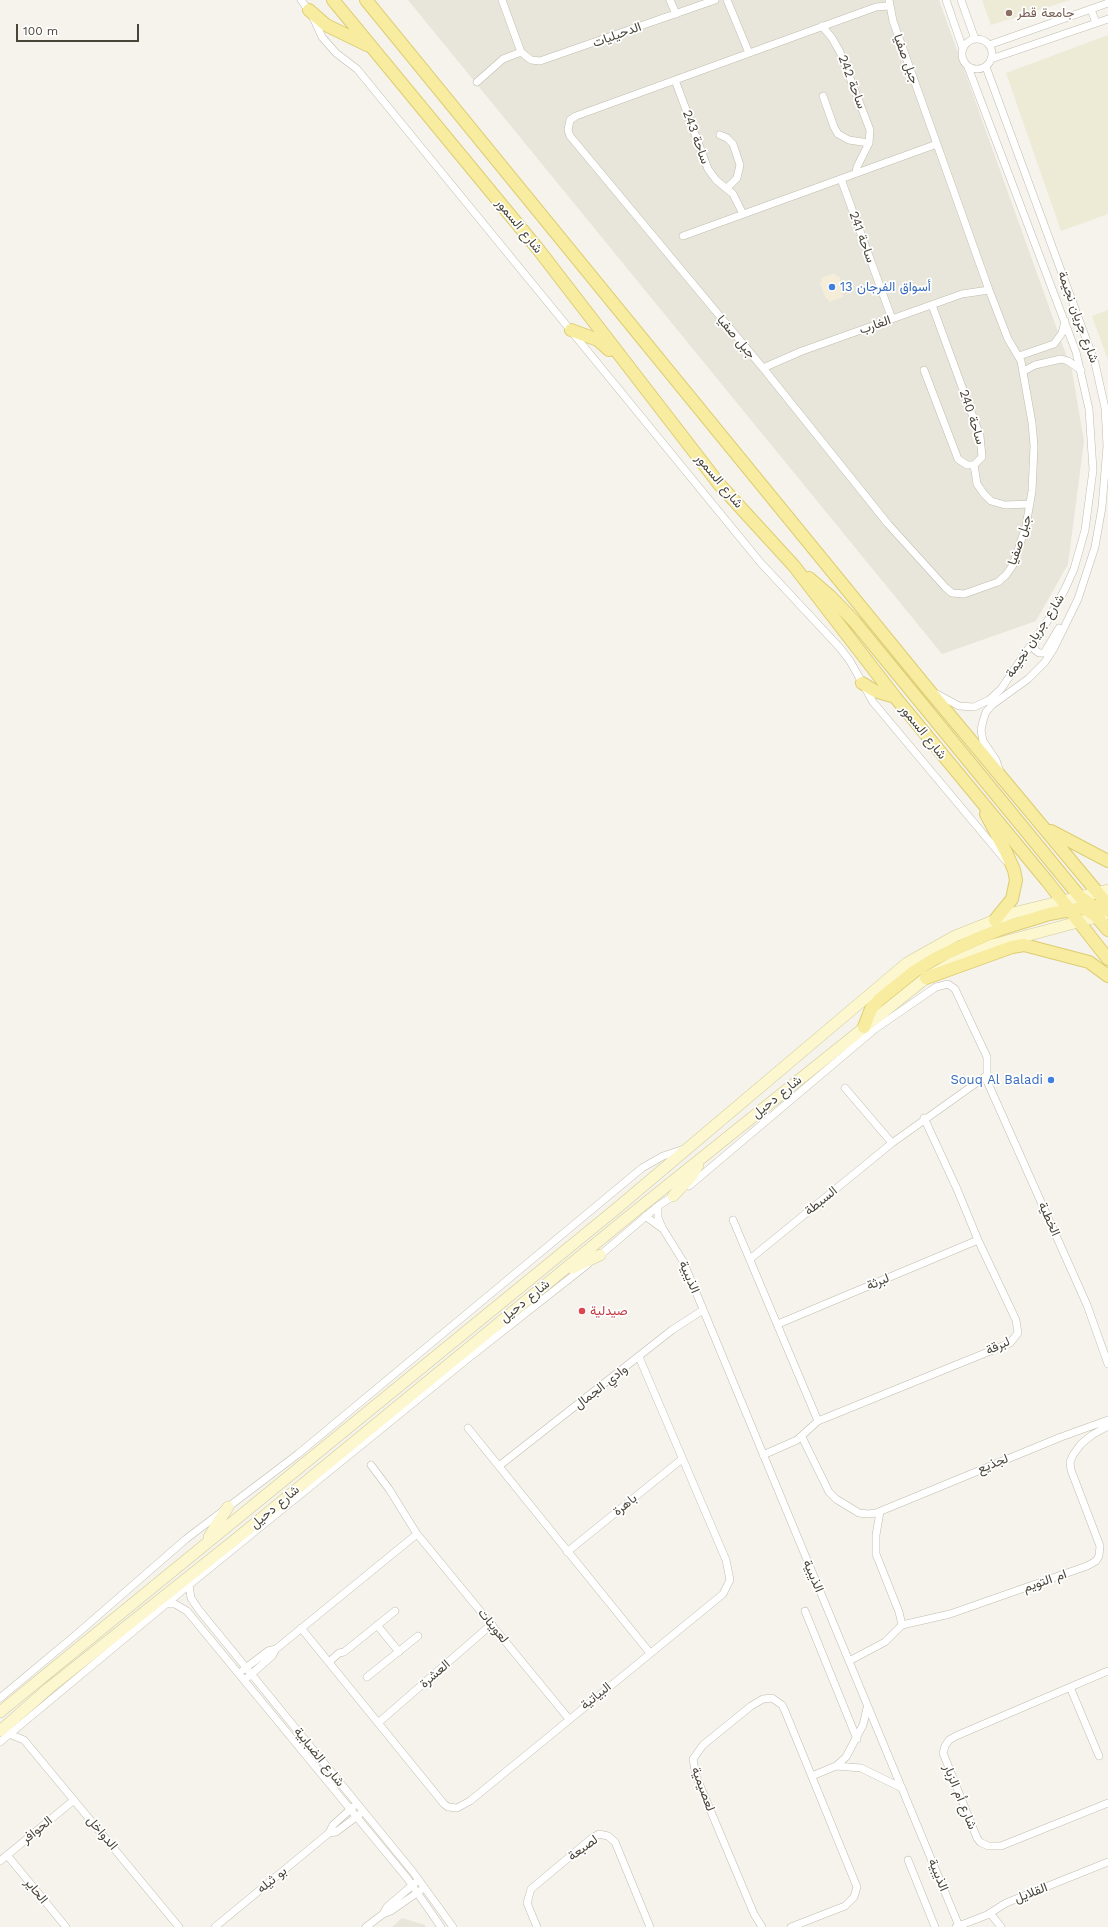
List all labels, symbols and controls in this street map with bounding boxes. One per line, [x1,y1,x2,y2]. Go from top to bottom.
place label: جامعة قطر [1017,5,1074,21]
marker: جامعة قطر [1004,8,1014,18]
scale bar [18,16,141,42]
street label: الدحيليات [591,19,643,51]
text: 100 m [23,24,58,38]
street label: جبل صفيا [890,32,922,86]
street label: ساحة 242 [835,53,869,111]
street label: ساحة 243 [679,108,713,166]
street label: شارع السمور [492,195,546,257]
street label: ساحة 241 [846,209,878,265]
street label: شارع جريان نجيمة [1054,269,1102,365]
place label: أسواق الفرجان 13 [840,279,931,295]
marker: أسواق الفرجان 13 [827,282,837,292]
street label: جبل صفيا [713,312,759,362]
street label: الغارب [857,312,893,338]
street label: ساحة 240 [956,388,988,446]
street label: شارع السمور [692,451,746,511]
street label: جبل صفيا [1005,513,1035,567]
street label: شارع جريان نجيمة [1002,591,1068,681]
street label: شارع السمور [896,701,950,763]
street label: شارع دحيل [749,1072,805,1122]
place label: Souq Al Baladi [950,1072,1043,1088]
marker: Souq Al Baladi [1046,1075,1056,1085]
street label: السبطة [801,1183,841,1219]
street label: الخطية [1035,1199,1063,1239]
street label: الذيبية [675,1258,703,1296]
street label: لبرثة [864,1270,892,1294]
street label: شارع دحيل [497,1276,553,1326]
place label: صيدلية [590,1303,628,1319]
marker: صيدلية [577,1306,587,1316]
street label: لبرقة [983,1334,1013,1358]
street label: وادي الجمال [571,1361,631,1413]
street label: لجذيع [975,1451,1011,1477]
street label: شارع دحيل [247,1482,303,1532]
street label: باهرة [610,1491,640,1519]
street label: الذيبية [799,1557,827,1595]
street label: ام التويم [1021,1566,1069,1596]
street label: لعوينات [474,1605,512,1647]
street label: العشرة [417,1657,453,1691]
street label: البياتية [578,1679,614,1713]
street label: شارع الضبابية [290,1724,348,1790]
street label: شارع أم الزبار [940,1762,980,1832]
street label: لعصيمية [688,1765,718,1813]
street label: الحوافر [18,1813,56,1847]
street label: الدواخل [83,1813,121,1853]
street label: لصبعة [565,1832,601,1864]
street label: الذيبية [924,1856,952,1894]
street label: بو ثيله [254,1863,290,1897]
street label: الحاير [21,1875,51,1907]
street label: القلايل [1012,1880,1050,1906]

